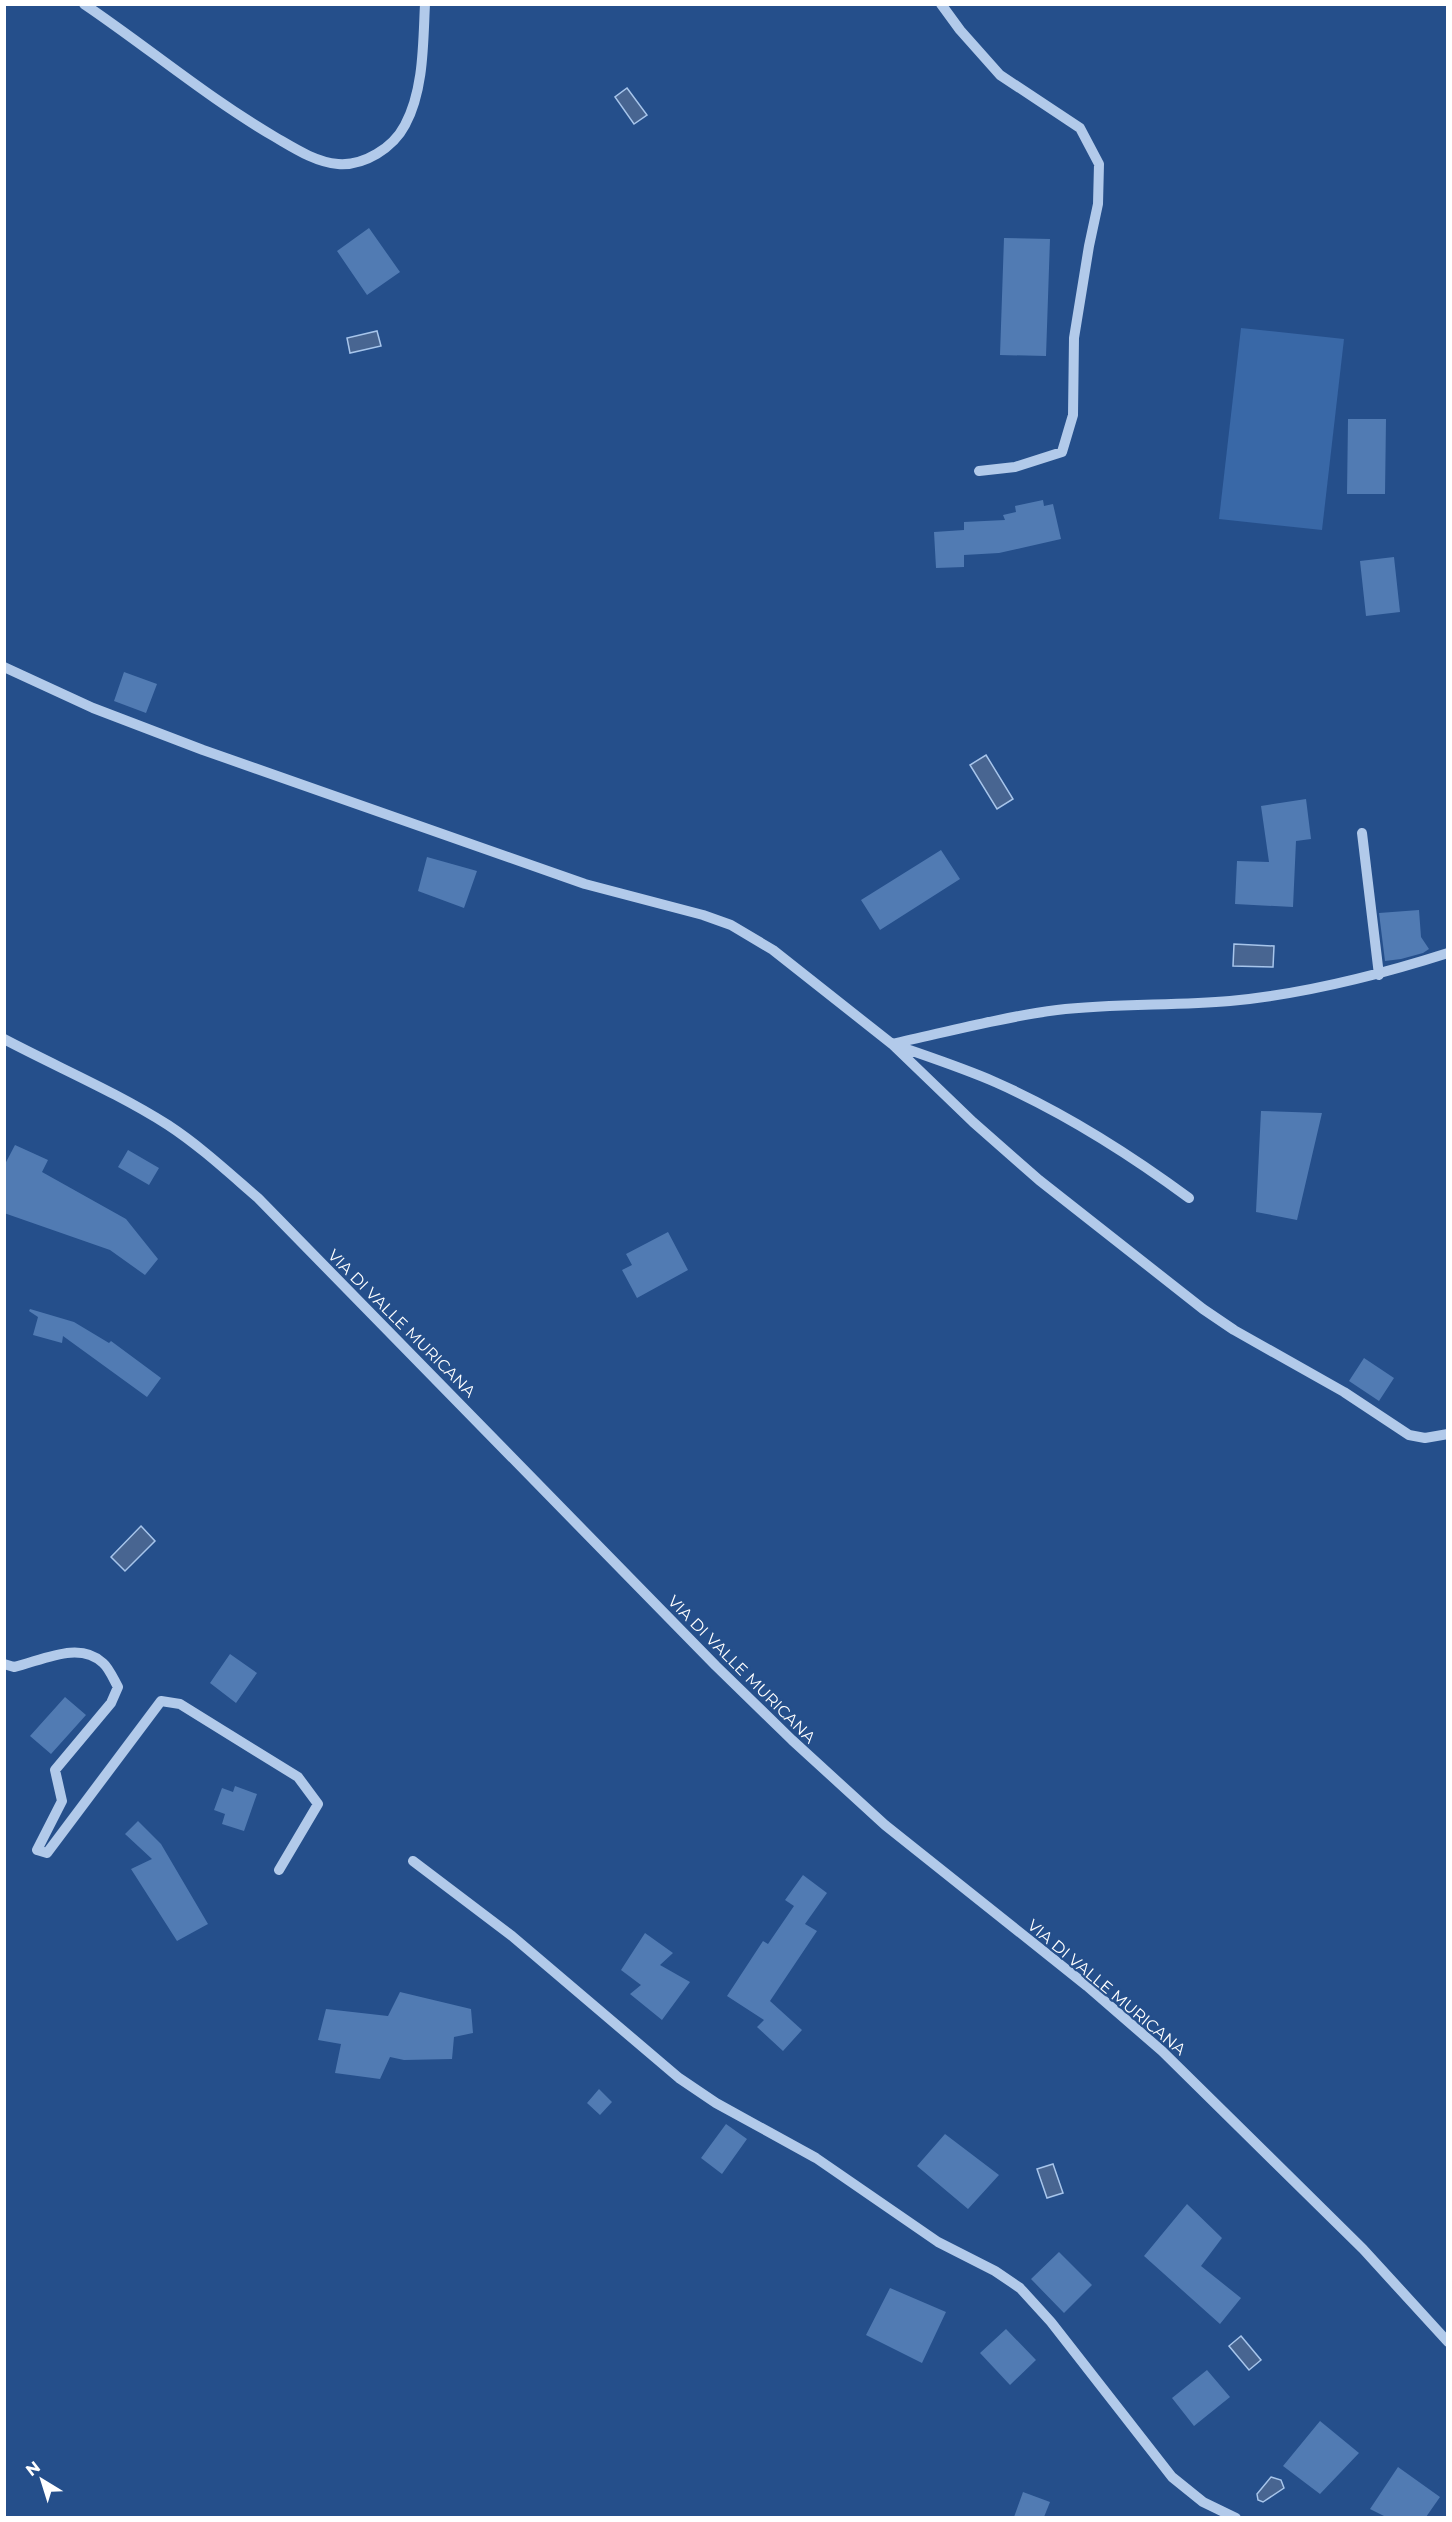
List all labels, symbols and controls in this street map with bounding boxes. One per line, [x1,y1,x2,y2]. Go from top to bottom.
street label: VIA DI VALLE MURICANA [324,1246,480,1401]
street label: VIA DI VALLE MURICANA [664,1592,820,1747]
street label: VIA DI VALLE MURICANA [1024,1916,1190,2060]
north arrow [12,2450,72,2510]
text: N [22,2457,44,2480]

